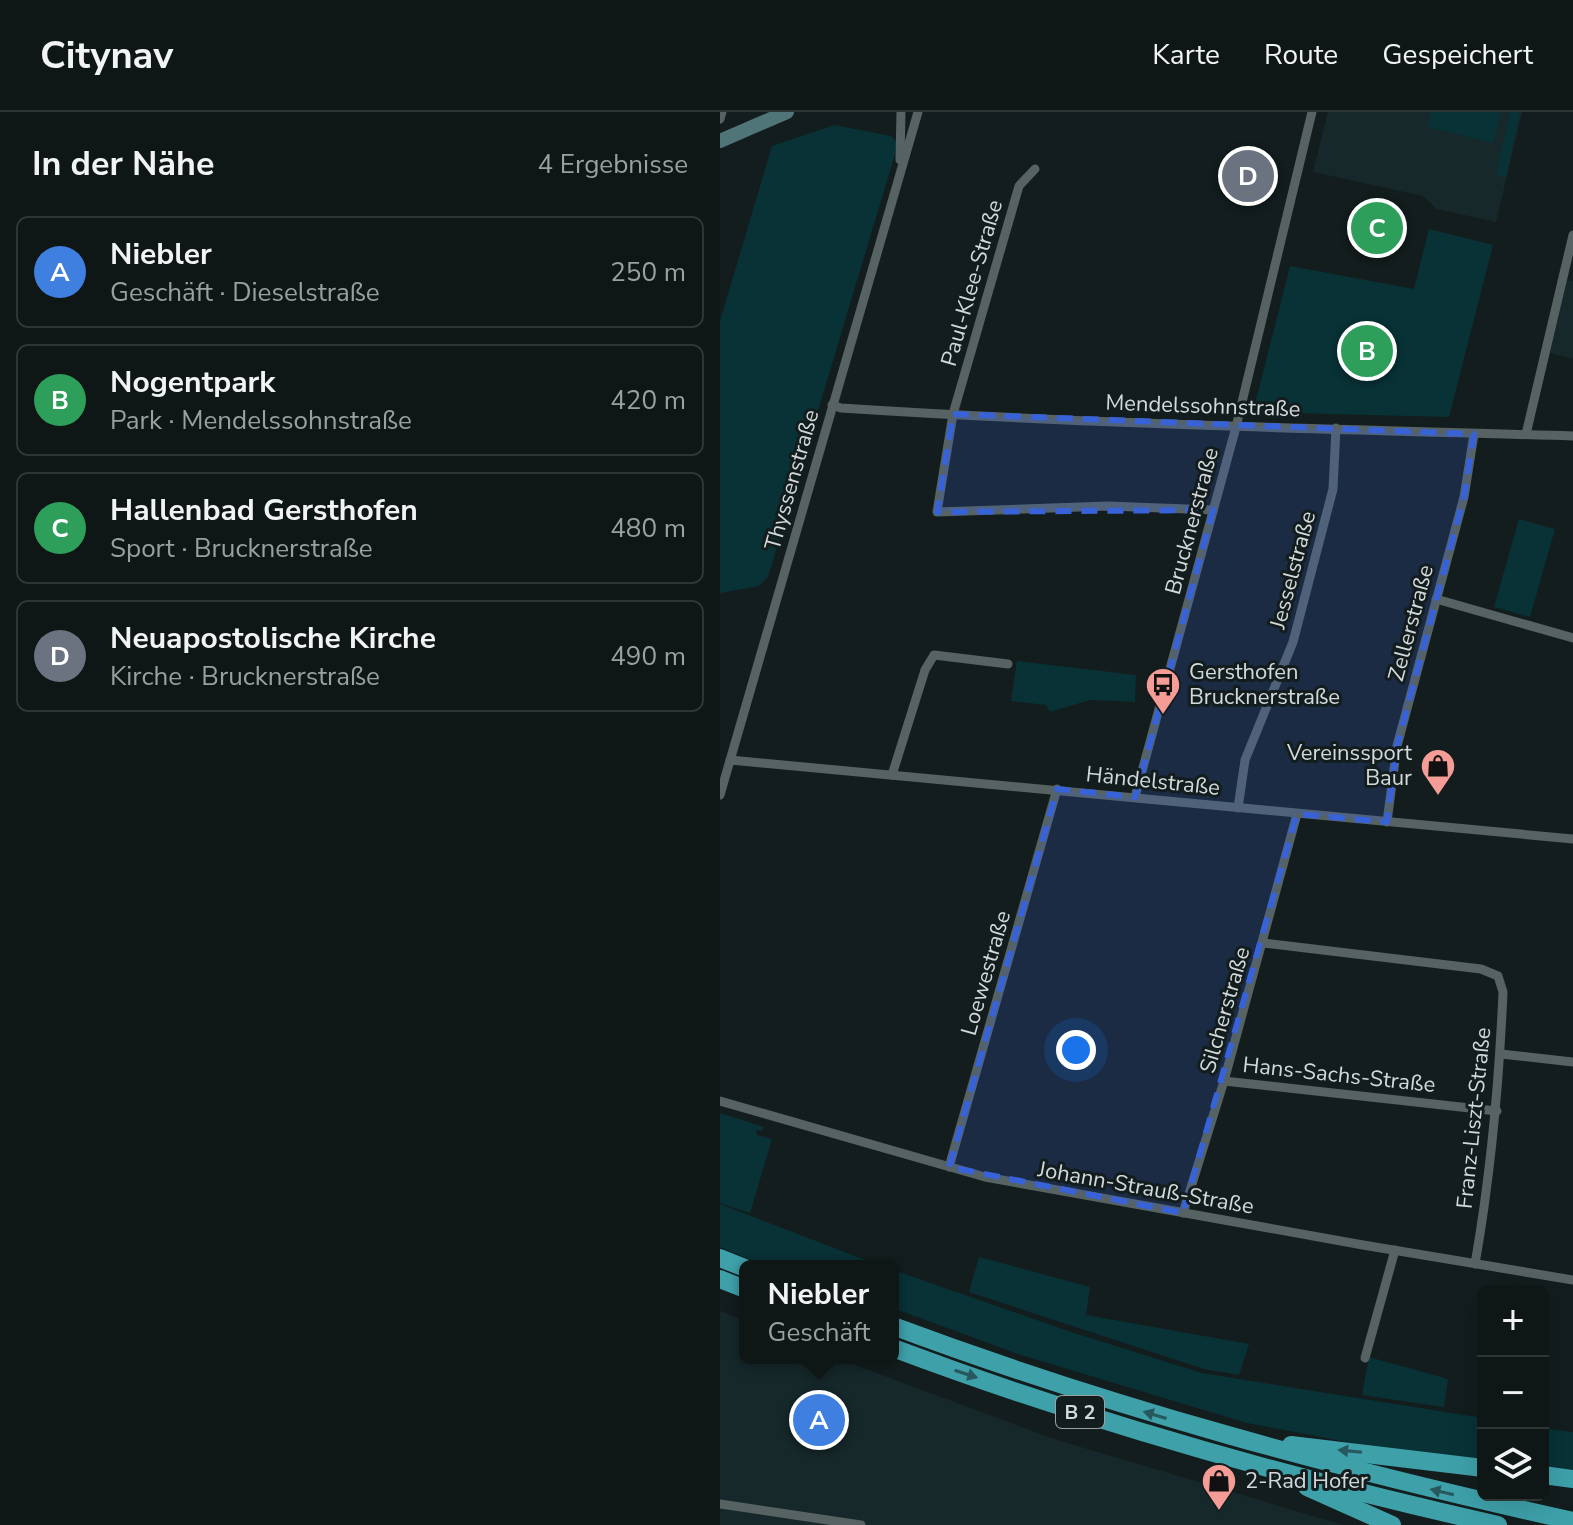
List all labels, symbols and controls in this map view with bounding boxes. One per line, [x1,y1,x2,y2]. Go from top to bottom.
text: Citynav [40,30,173,81]
text: Karte [1152,36,1220,74]
text: Route [1264,36,1338,74]
text: Gespeichert [1382,36,1533,74]
text: In der Nähe [32,141,214,187]
pin: D [1222,146,1274,206]
text: 4 Ergebnisse [538,147,688,182]
street label: Paul-Klee-Straße [934,196,1010,370]
pin: C [1351,198,1403,258]
text: Niebler [110,234,212,275]
text: A [50,255,70,290]
text: 250 m [610,255,686,290]
text: Geschäft · Dieselstraße [110,275,380,310]
pin: B [1341,321,1393,381]
text: Nogentpark [110,362,275,403]
text: B [51,383,69,418]
text: 420 m [610,383,686,418]
street label: Mendelssohnstraße [1105,388,1301,424]
text: Park · Mendelssohnstraße [110,403,412,438]
street label: Thyssenstraße [758,406,826,554]
street label: Brucknerstraße [1158,444,1226,598]
text: Hallenbad Gersthofen [110,490,418,531]
street label: Jesselstraße [1263,508,1323,633]
text: C [51,511,69,546]
text: 480 m [610,511,686,546]
text: Sport · Brucknerstraße [110,531,373,566]
street label: Zellerstraße [1381,561,1441,685]
text: Neuapostolische Kirche [110,618,436,659]
text: D [50,639,70,674]
text: 490 m [610,639,686,674]
place label: Gersthofen Brucknerstraße [1189,657,1340,712]
text: Kirche · Brucknerstraße [110,659,380,694]
bus stop icon: Gersthofen Brucknerstraße [1144,666,1182,716]
place label: Vereinssport Baur [1286,738,1412,793]
shop icon: Vereinssport Baur [1419,747,1457,797]
street label: Händelstraße [1084,759,1222,803]
street label: Loewestraße [954,907,1018,1039]
street label: Silcherstraße [1193,943,1257,1077]
street label: Franz-Liszt-Straße [1450,1026,1498,1210]
your location [1056,1030,1096,1070]
street label: Hans-Sachs-Straße [1241,1050,1437,1100]
street label: Johann-Strauß-Straße [1035,1154,1256,1222]
popup [739,1260,899,1364]
text: Niebler [768,1274,869,1315]
map controls [1477,1285,1549,1501]
button: + [1477,1285,1549,1357]
text: Geschäft [768,1315,870,1350]
button: − [1477,1357,1549,1429]
one-way arrow [955,1369,979,1381]
pin: A [793,1390,845,1450]
road number: B 2 [1056,1396,1104,1428]
one-way arrow [1143,1409,1167,1421]
button: layers [1477,1429,1549,1501]
one-way arrow [1337,1445,1362,1458]
shop icon: 2-Rad Hofer [1200,1462,1238,1512]
place label: 2-Rad Hofer [1245,1466,1368,1496]
one-way arrow [1430,1485,1455,1498]

